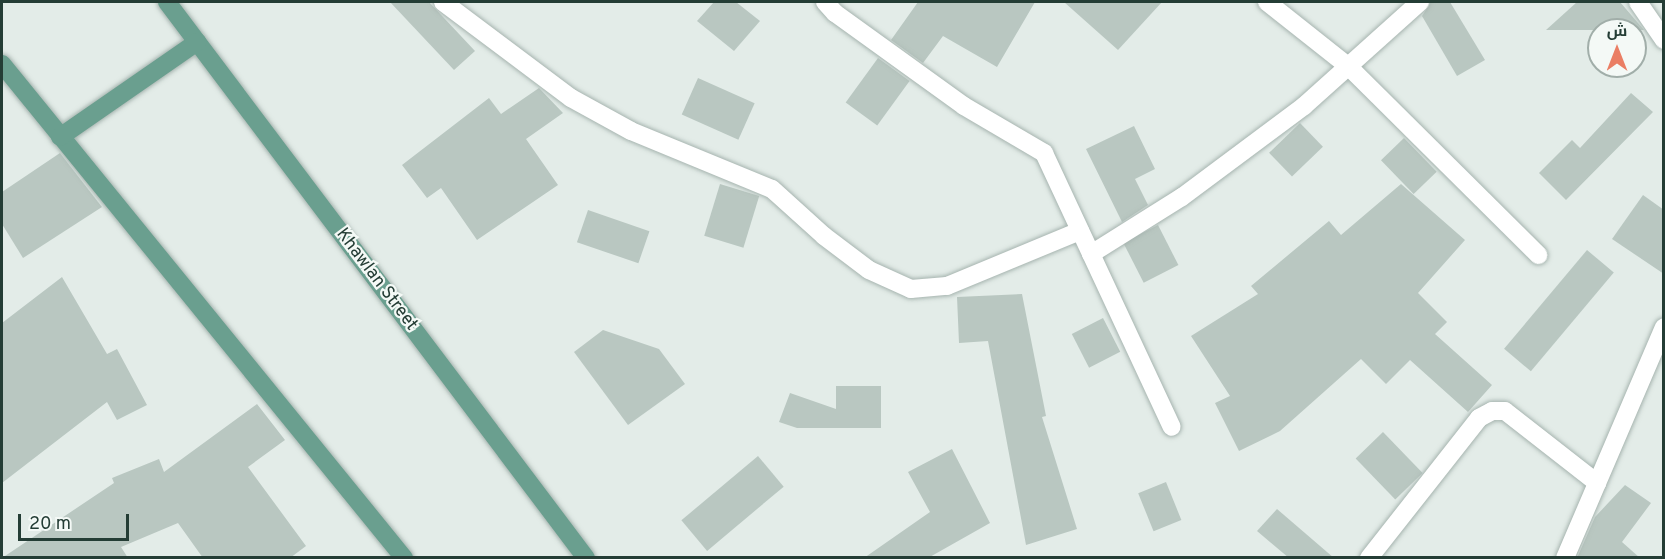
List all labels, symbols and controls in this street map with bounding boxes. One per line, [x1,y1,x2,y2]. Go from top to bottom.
north arrow [1587,18,1647,78]
text: ش [1607,22,1627,42]
street label: Khawlan Street [330,225,422,335]
scale bar [21,502,132,540]
text: 20 m [29,513,71,536]

